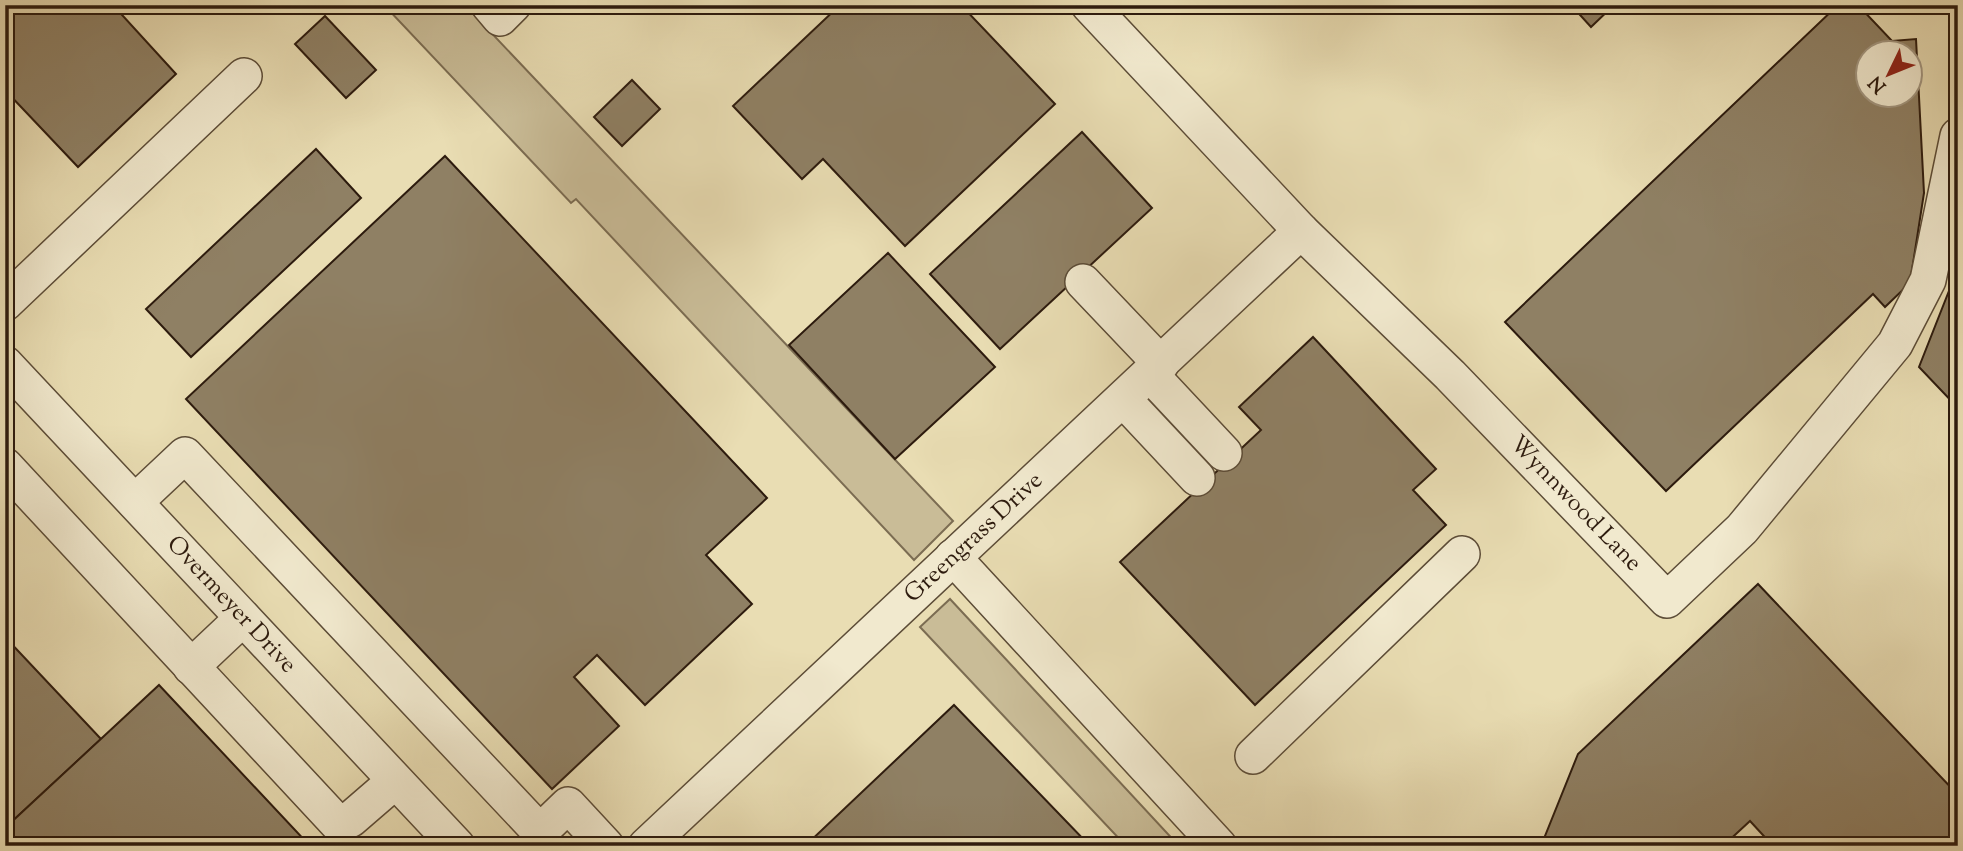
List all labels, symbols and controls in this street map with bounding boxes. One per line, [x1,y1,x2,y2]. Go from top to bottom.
north arrow [1854,38,1924,108]
text: N [1863,69,1893,99]
street label: Wynnwood Lane [1501,428,1649,580]
street label: Greengrass Drive [897,465,1051,611]
street label: Overmeyer Drive [158,529,304,681]

